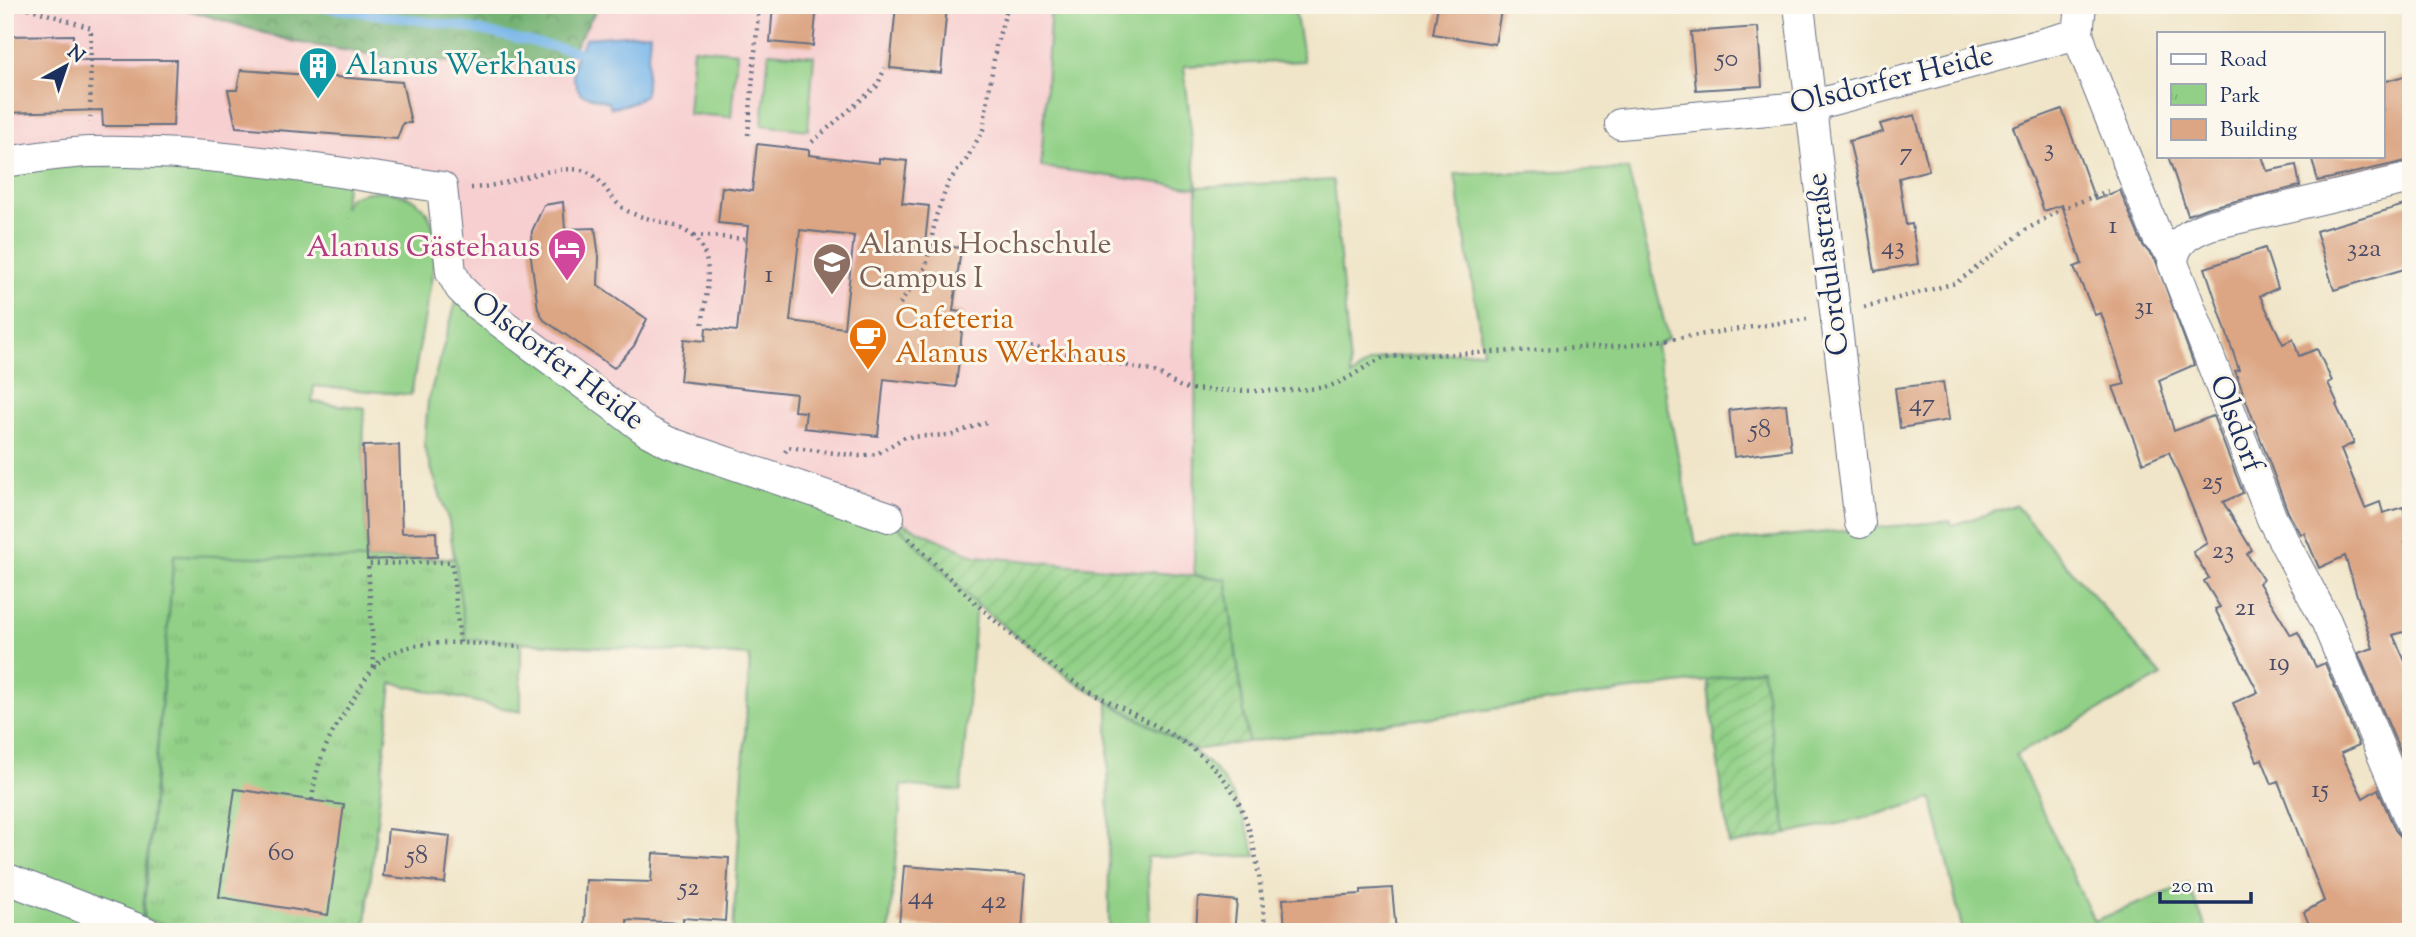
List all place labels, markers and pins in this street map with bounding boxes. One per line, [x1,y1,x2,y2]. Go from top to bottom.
building icon: Alanus Werkhaus [297,45,339,100]
place label: Alanus Werkhaus [345,45,576,88]
place label: Alanus Hochschule Campus I [859,224,1111,301]
place label: Alanus Gästehaus [306,227,540,270]
hotel icon: Alanus Gästehaus [546,227,588,282]
school or university icon: Alanus Hochschule Campus I [811,241,853,296]
place label: Cafeteria Alanus Werkhaus [895,299,1126,376]
cafe icon: Cafeteria Alanus Werkhaus [847,316,889,371]

